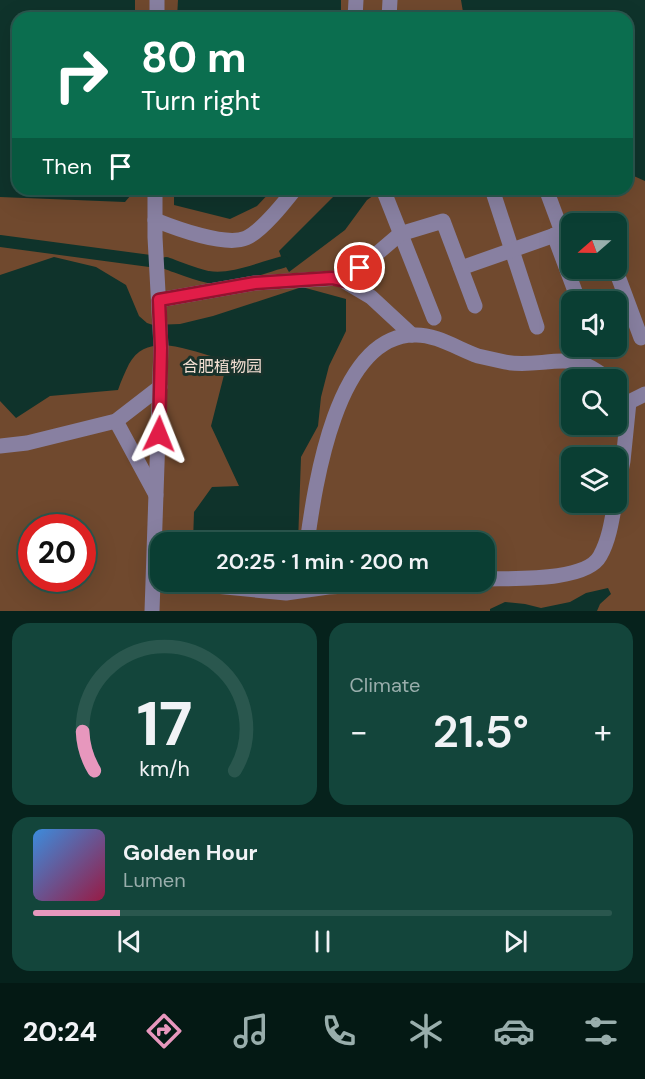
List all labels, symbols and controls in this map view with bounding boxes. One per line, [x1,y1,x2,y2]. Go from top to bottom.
text: 80 m [141,30,247,85]
icon: right [42,36,120,114]
text: Turn right [141,83,261,118]
icon: arrive [104,150,137,183]
text: Then [42,152,92,181]
north arrow [561,213,627,279]
map controls [561,213,627,513]
pin [334,242,385,293]
icon: arrive [343,251,376,284]
button: sound [561,291,627,357]
park label: 合肥植物园 [182,356,262,377]
button: search [561,369,627,435]
position arrow [127,402,191,466]
button: layers [561,447,627,513]
speed limit sign: 20 [18,514,96,592]
text: 20:25 · 1 min · 200 m [216,547,429,576]
text: Climate [350,672,420,698]
text: 17 [136,683,192,764]
text: 21.5° [433,702,529,761]
text: − [350,710,368,753]
text: + [594,710,612,753]
text: km/h [139,755,190,783]
text: Golden Hour [123,838,258,867]
text: Lumen [123,867,186,893]
icon: previous [113,925,146,958]
icon: pause [306,925,339,958]
icon: next [499,925,532,958]
icon: directions [143,1010,185,1052]
icon: music [230,1010,272,1052]
icon: phone [318,1010,360,1052]
icon: climate [405,1010,447,1052]
icon: car [493,1010,535,1052]
icon: filters [580,1010,622,1052]
text: 20:24 [23,1014,97,1049]

